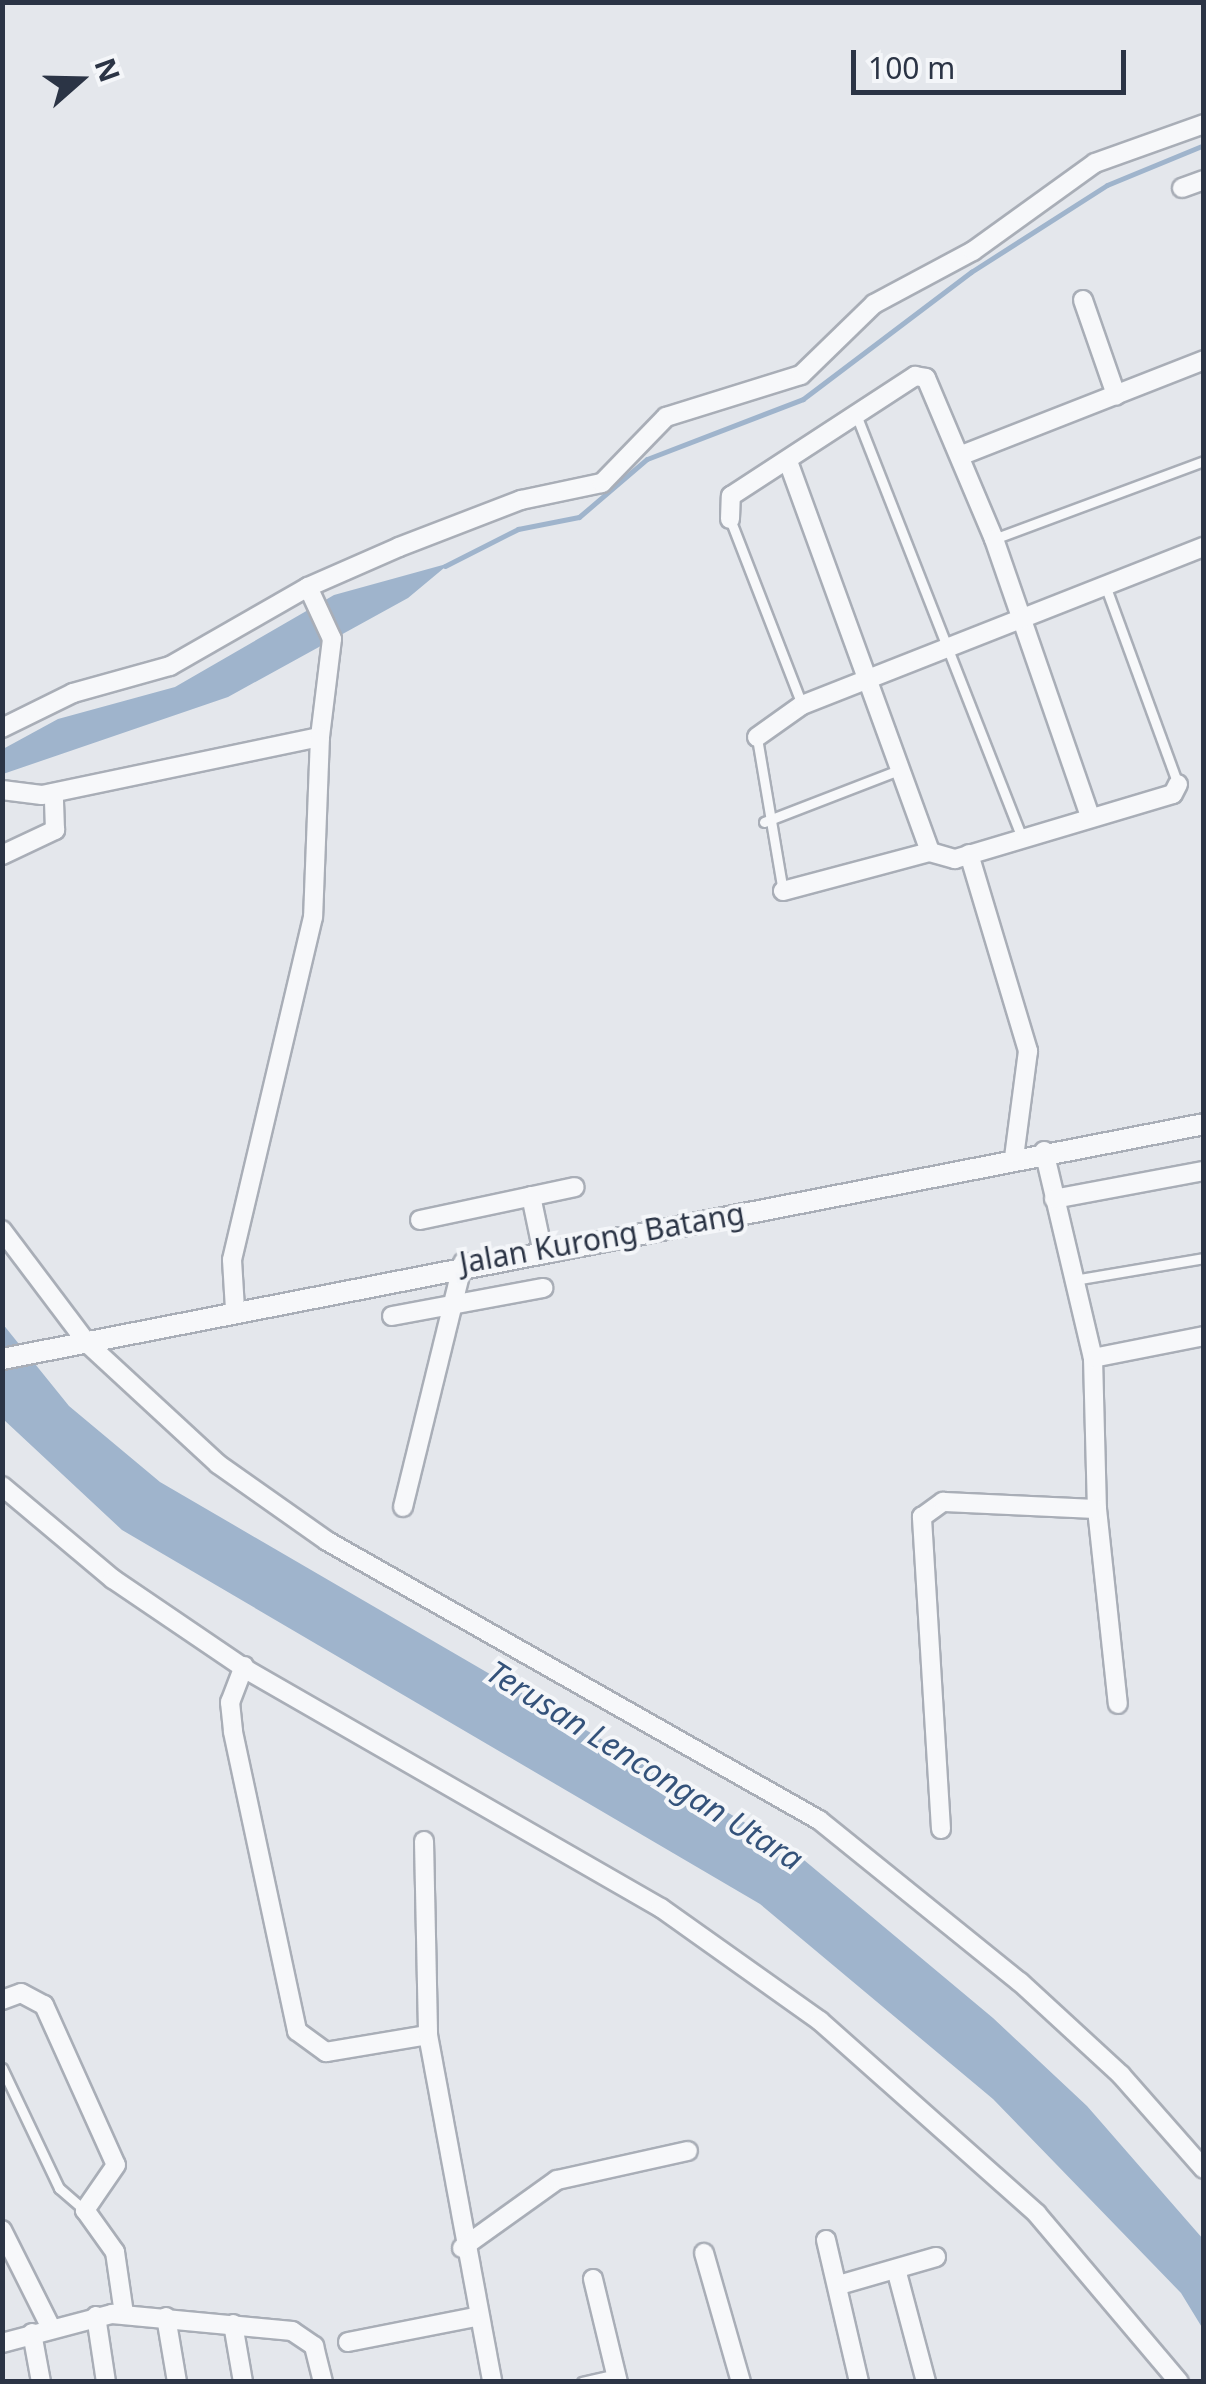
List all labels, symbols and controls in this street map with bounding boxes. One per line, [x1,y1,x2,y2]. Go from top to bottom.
north arrow [30,30,130,130]
scale bar [856,30,1131,92]
text: 100 m [868,47,955,88]
text: N [86,53,130,87]
street label: Jalan Kurong Batang [457,1195,747,1281]
water label: Terusan Lencongan Utara [480,1652,810,1878]

